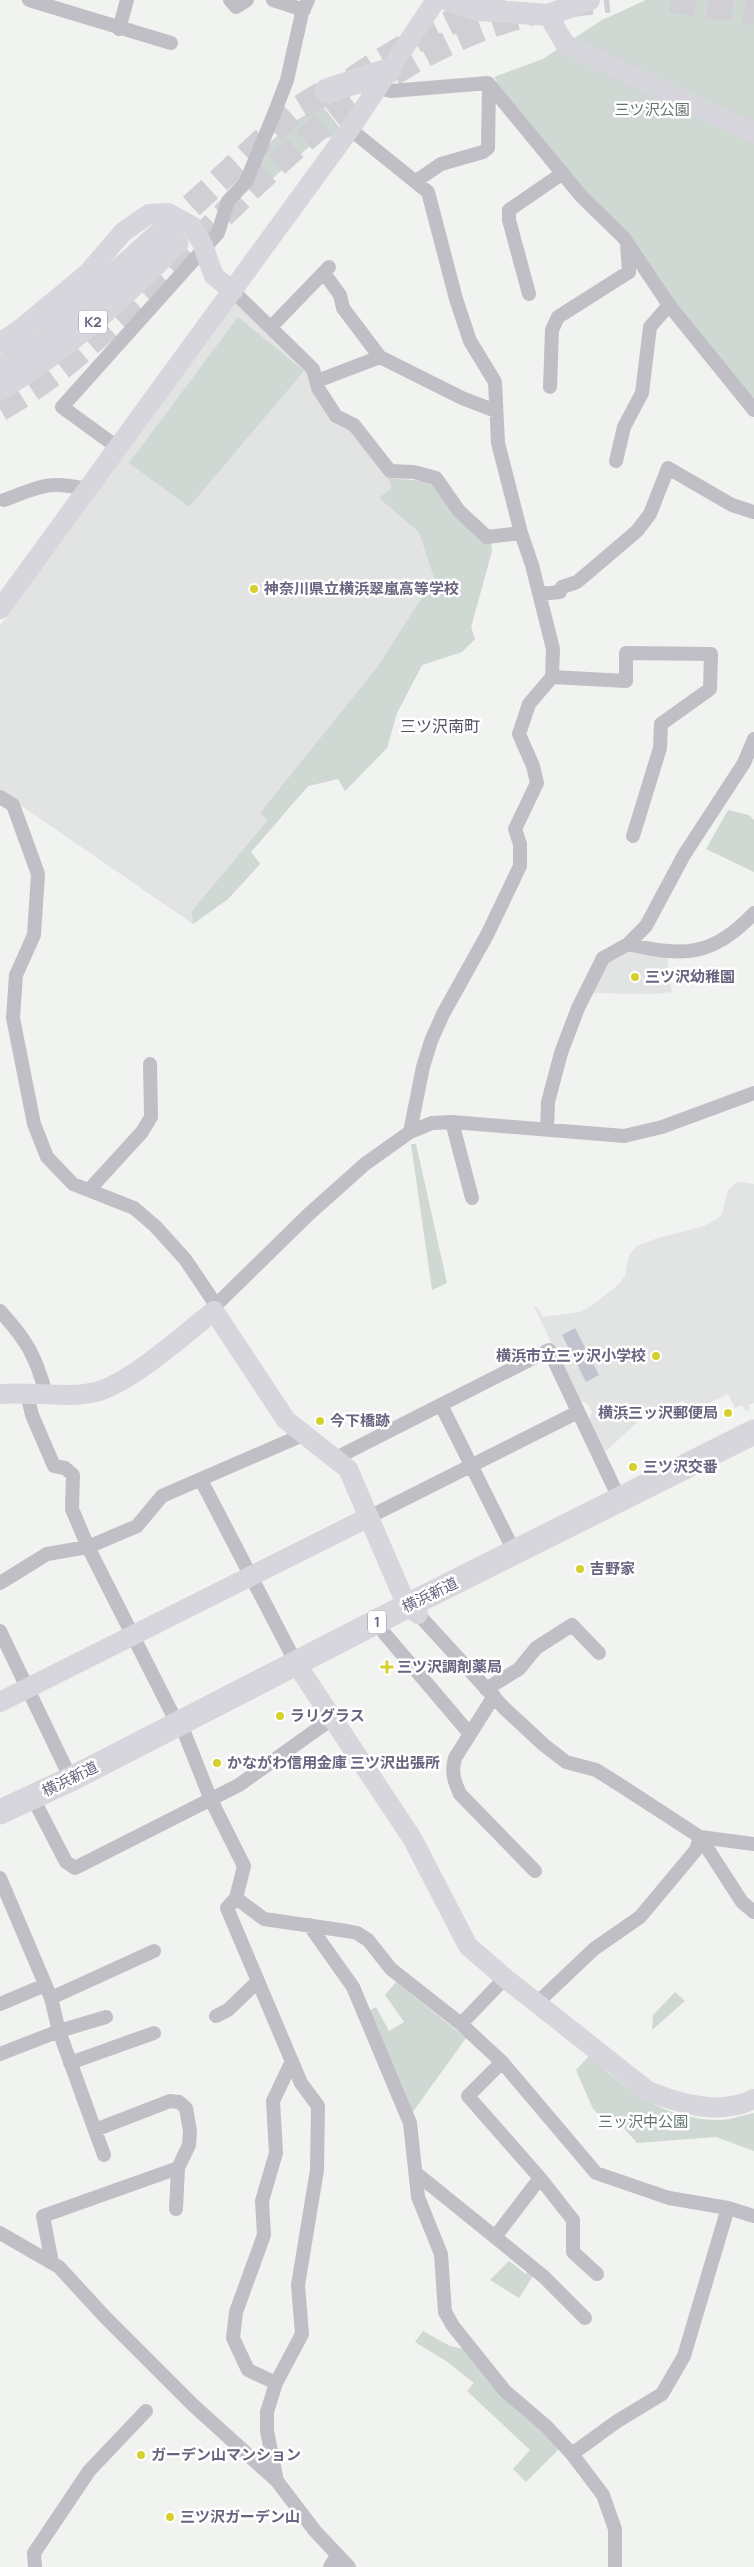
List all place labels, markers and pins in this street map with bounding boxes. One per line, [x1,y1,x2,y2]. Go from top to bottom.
place label: 神奈川県立横浜翠嵐高等学校 [263,578,459,599]
marker: 神奈川県立横浜翠嵐高等学校 [248,583,260,595]
place label: 三ツ沢幼稚園 [645,966,735,987]
marker: 三ツ沢幼稚園 [629,971,641,983]
place label: 横浜市立三ッ沢小学校 [496,1345,646,1366]
marker: 横浜市立三ッ沢小学校 [650,1350,662,1362]
place label: 横浜三ッ沢郵便局 [598,1402,718,1423]
marker: 横浜三ッ沢郵便局 [722,1407,734,1419]
place label: 今下橋跡 [330,1410,390,1431]
marker: 今下橋跡 [314,1415,326,1427]
place label: 三ツ沢交番 [643,1456,718,1477]
marker: 三ツ沢交番 [627,1461,639,1473]
place label: 吉野家 [590,1558,635,1579]
marker: 吉野家 [574,1563,586,1575]
place label: 三ツ沢調剤薬局 [397,1656,502,1677]
marker: 三ツ沢調剤薬局 [381,1661,393,1673]
place label: ラリグラス [290,1705,365,1726]
marker: ラリグラス [274,1710,286,1722]
place label: かながわ信用金庫 三ツ沢出張所 [227,1752,440,1773]
marker: かながわ信用金庫 三ツ沢出張所 [211,1757,223,1769]
place label: ガーデン山マンション [151,2444,301,2465]
marker: ガーデン山マンション [135,2449,147,2461]
place label: 三ツ沢ガーデン山 [180,2506,300,2527]
marker: 三ツ沢ガーデン山 [164,2511,176,2523]

